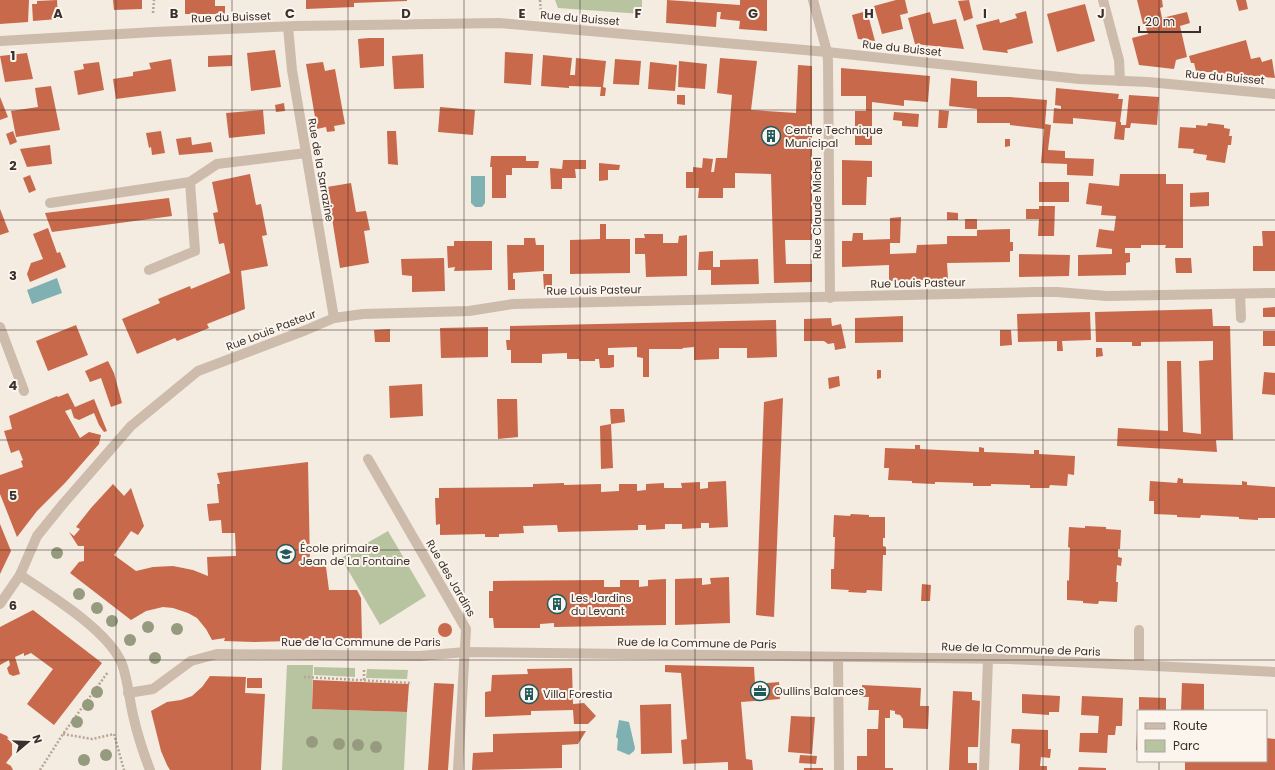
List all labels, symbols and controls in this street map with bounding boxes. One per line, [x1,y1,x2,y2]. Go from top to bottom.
text: A [53,4,63,23]
text: B [170,4,179,23]
text: C [285,4,295,23]
text: D [401,4,411,23]
text: E [518,4,526,23]
text: F [634,4,642,23]
text: G [748,4,758,23]
text: H [864,4,874,23]
text: I [983,4,987,23]
text: J [1097,4,1105,23]
street label: Rue du Buisset [540,7,620,29]
street label: Rue du Buisset [191,8,271,26]
scale bar [1139,8,1200,34]
text: 20 m [1145,13,1175,30]
street label: Rue du Buisset [862,36,942,60]
text: 1 [11,46,15,65]
street label: Rue du Buisset [1185,66,1265,88]
street label: Rue de la Sarrazine [304,117,338,223]
place label: Centre Technique Municipal [785,122,883,151]
building icon: Centre Technique Municipal [760,125,782,147]
text: 2 [9,156,17,175]
street label: Rue Claude Michel [809,157,825,259]
text: 3 [9,266,17,285]
street label: Rue Louis Pasteur [870,274,966,292]
street label: Rue Louis Pasteur [546,281,642,299]
street label: Rue Louis Pasteur [224,305,318,355]
text: 4 [9,376,18,395]
text: 5 [9,486,17,505]
street label: Rue des Jardins [422,536,480,620]
place label: École primaire Jean de La Fontaine [300,540,410,569]
school or university icon: École primaire Jean de La Fontaine [275,543,297,565]
place label: Les Jardins du Levant [571,590,632,619]
building icon: Les Jardins du Levant [546,593,568,615]
text: 6 [9,596,17,615]
street label: Rue de la Commune de Paris [281,634,441,650]
street label: Rue de la Commune de Paris [617,634,777,652]
street label: Rue de la Commune de Paris [941,638,1101,660]
office icon: Oullins Balances [749,680,771,702]
building icon: Villa Forestia [518,683,540,705]
place label: Oullins Balances [774,683,864,699]
place label: Villa Forestia [543,686,612,702]
legend [1137,710,1267,762]
text: Route [1173,717,1207,734]
north arrow [8,722,48,762]
text: N [29,732,46,745]
text: Parc [1173,737,1200,754]

